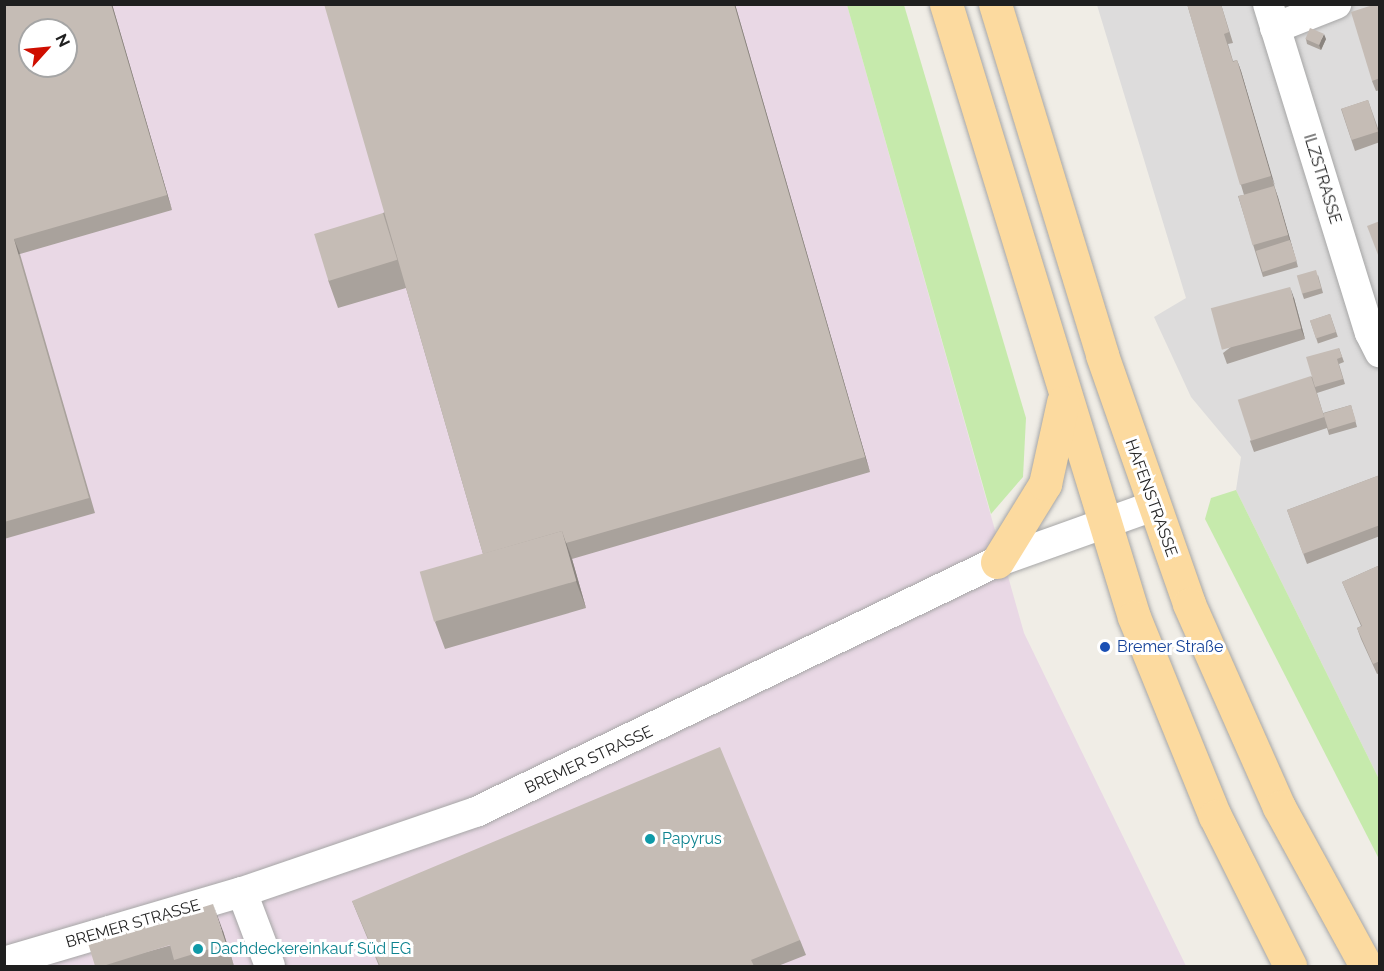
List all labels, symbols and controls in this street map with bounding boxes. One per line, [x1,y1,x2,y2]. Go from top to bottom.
north arrow [18,18,78,78]
text: N [51,31,74,50]
street label: ILZSTRASSE [1299,132,1345,226]
street label: HAFENSTRASSE [1121,437,1181,559]
place label: Bremer Straße [1117,637,1224,657]
marker: Bremer Straße [1098,640,1112,654]
street label: BREMER STRASSE [522,722,656,798]
place label: Papyrus [662,829,722,849]
marker: Papyrus [643,832,657,846]
street label: BREMER STRASSE [64,896,202,952]
place label: Dachdeckereinkauf Süd EG [210,939,412,959]
marker: Dachdeckereinkauf Süd EG [191,942,205,956]

